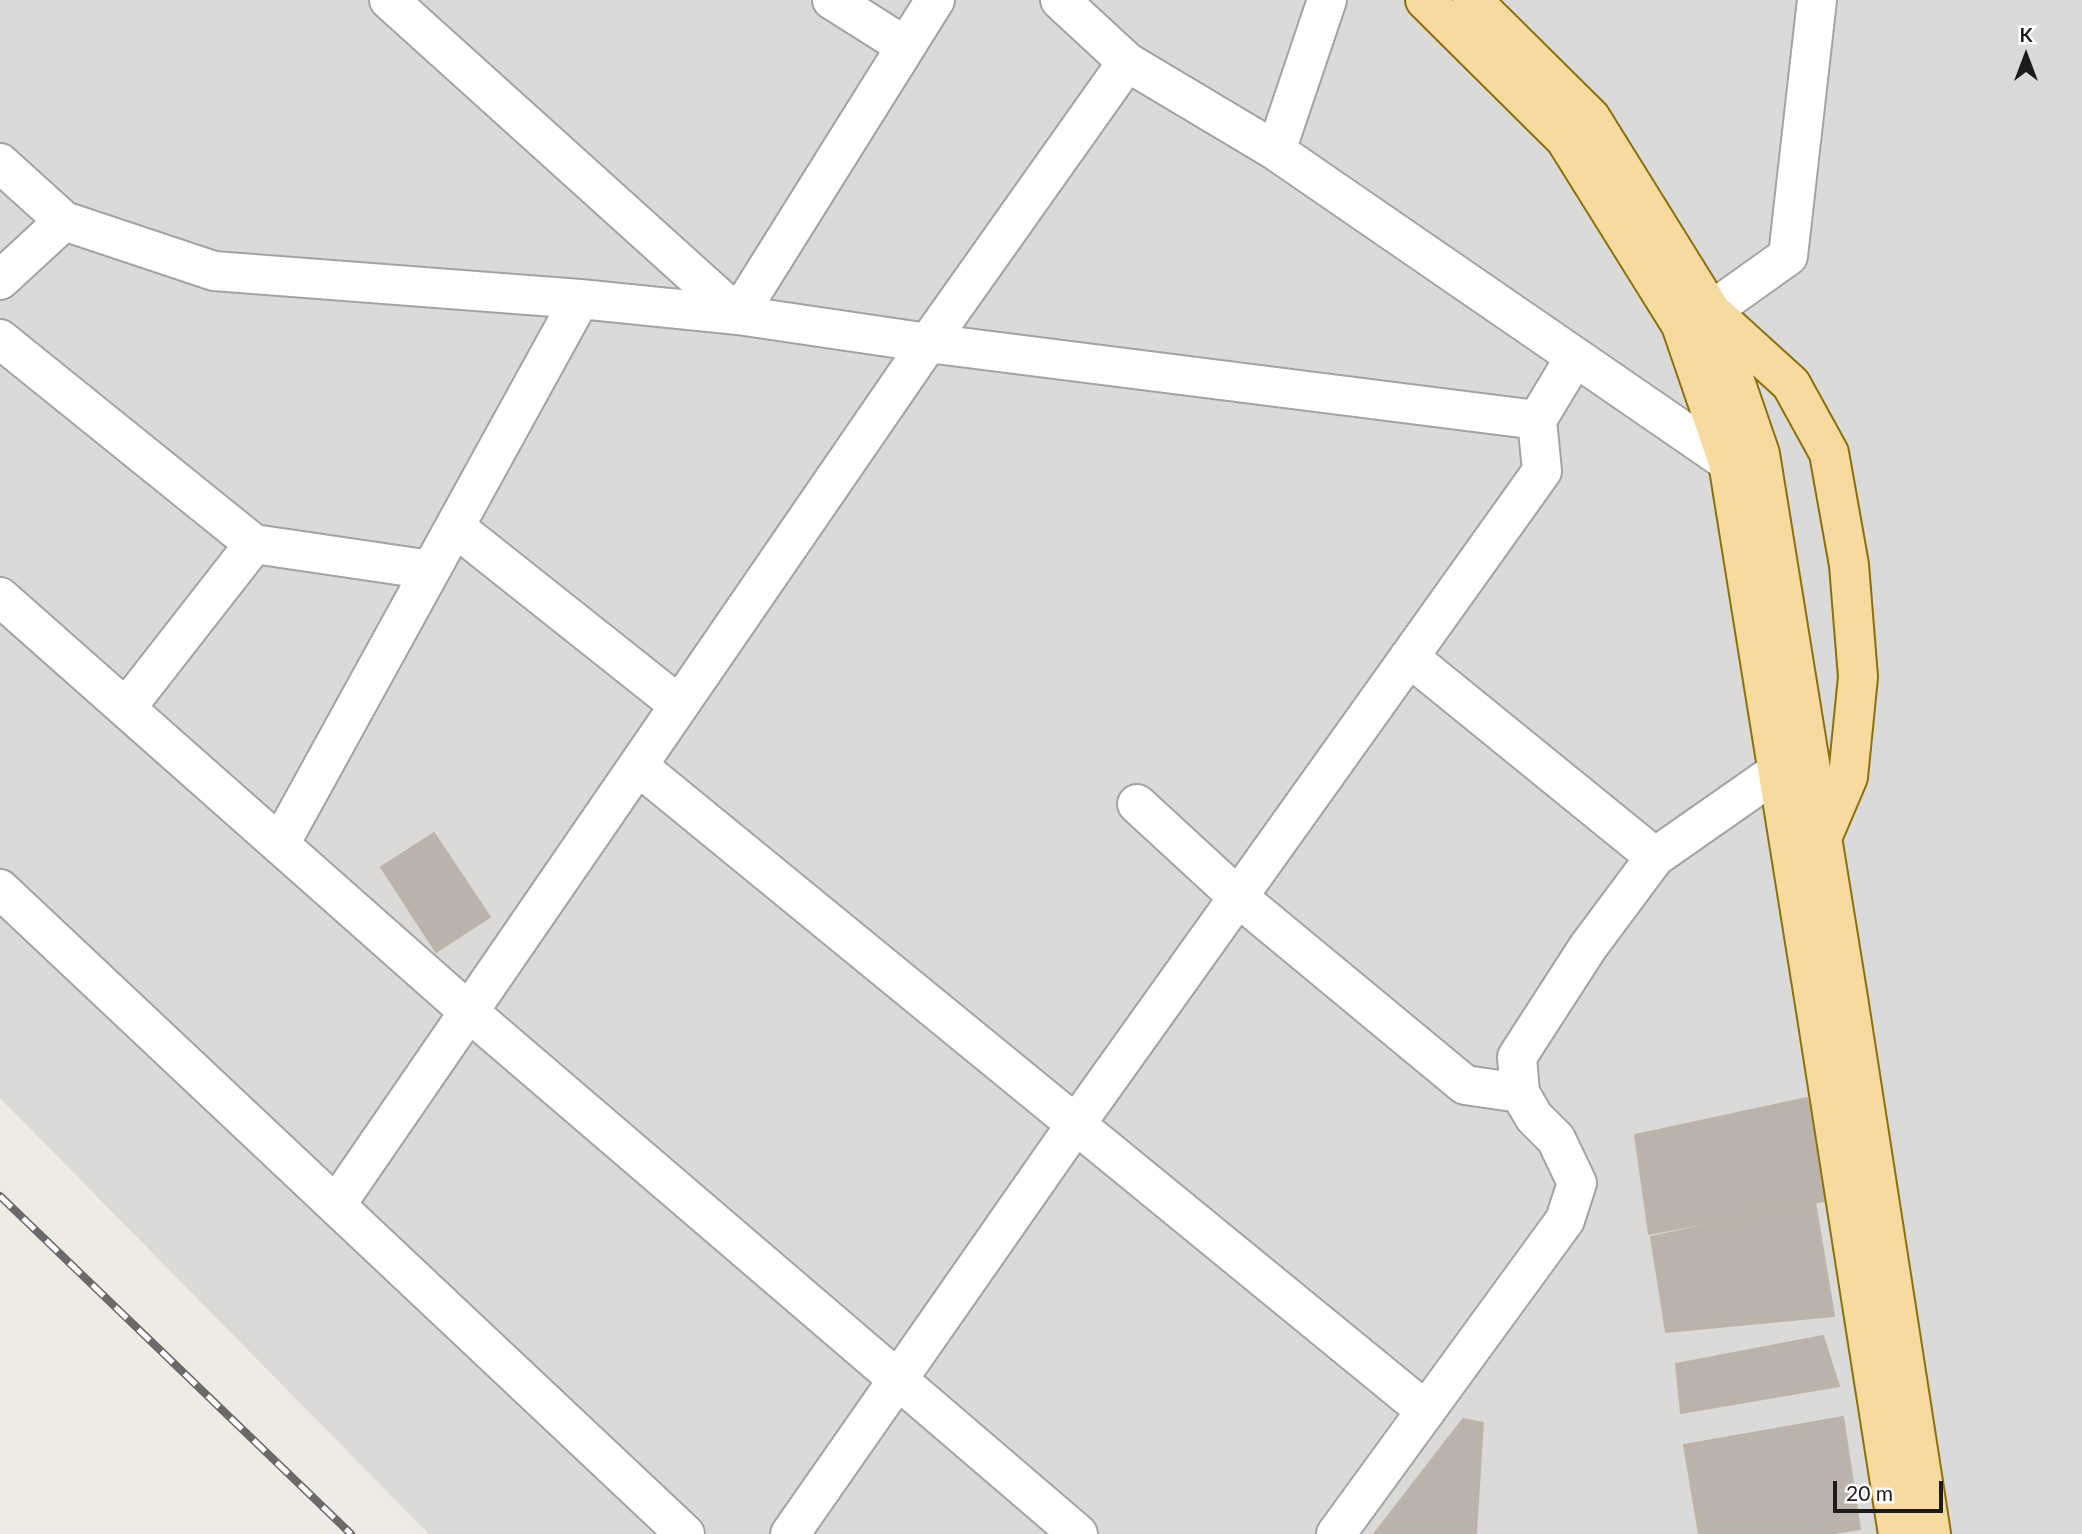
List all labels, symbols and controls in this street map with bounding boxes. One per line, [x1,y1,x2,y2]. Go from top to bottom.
north arrow [1991,21,2061,91]
text: K [2019,23,2033,46]
scale bar [1837,1468,1947,1512]
text: 20 m [1846,1480,1893,1505]

